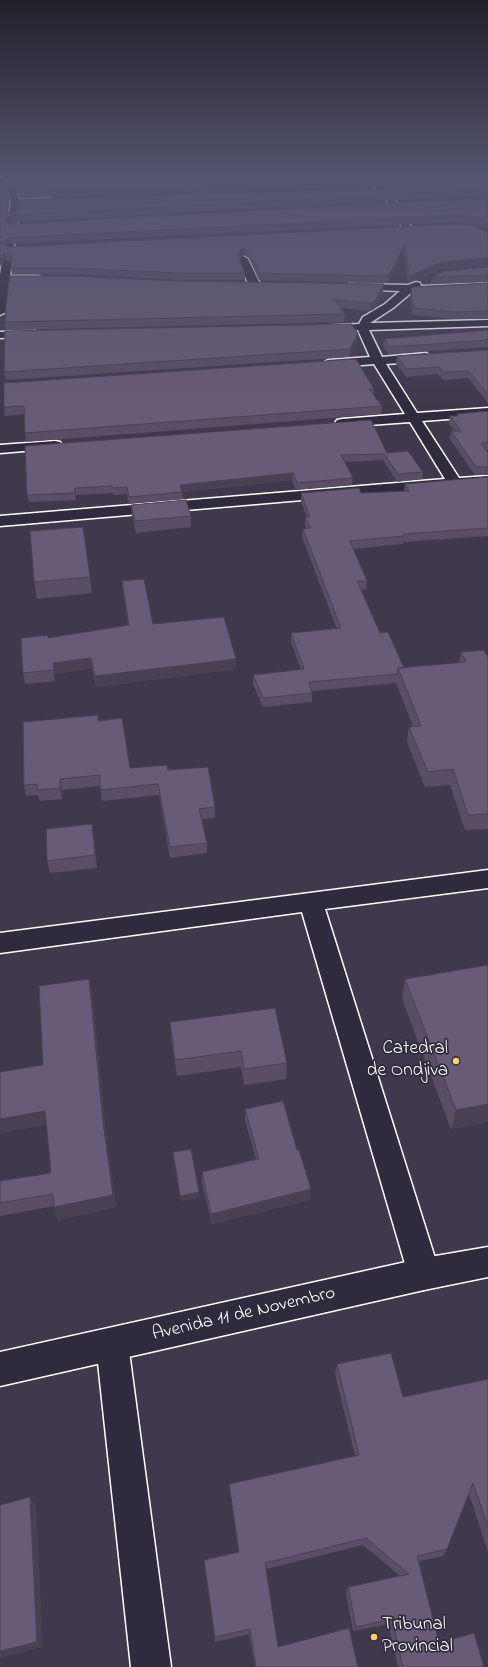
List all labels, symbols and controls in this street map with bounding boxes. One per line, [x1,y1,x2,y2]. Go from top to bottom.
place label: Catedral de Ondjiva [367,1039,448,1083]
marker: Catedral de Ondjiva [451,1056,461,1066]
street label: Avenida 11 de Novembro [150,1283,338,1347]
place label: Tribunal Provincial [382,1615,453,1659]
marker: Tribunal Provincial [369,1632,379,1642]

